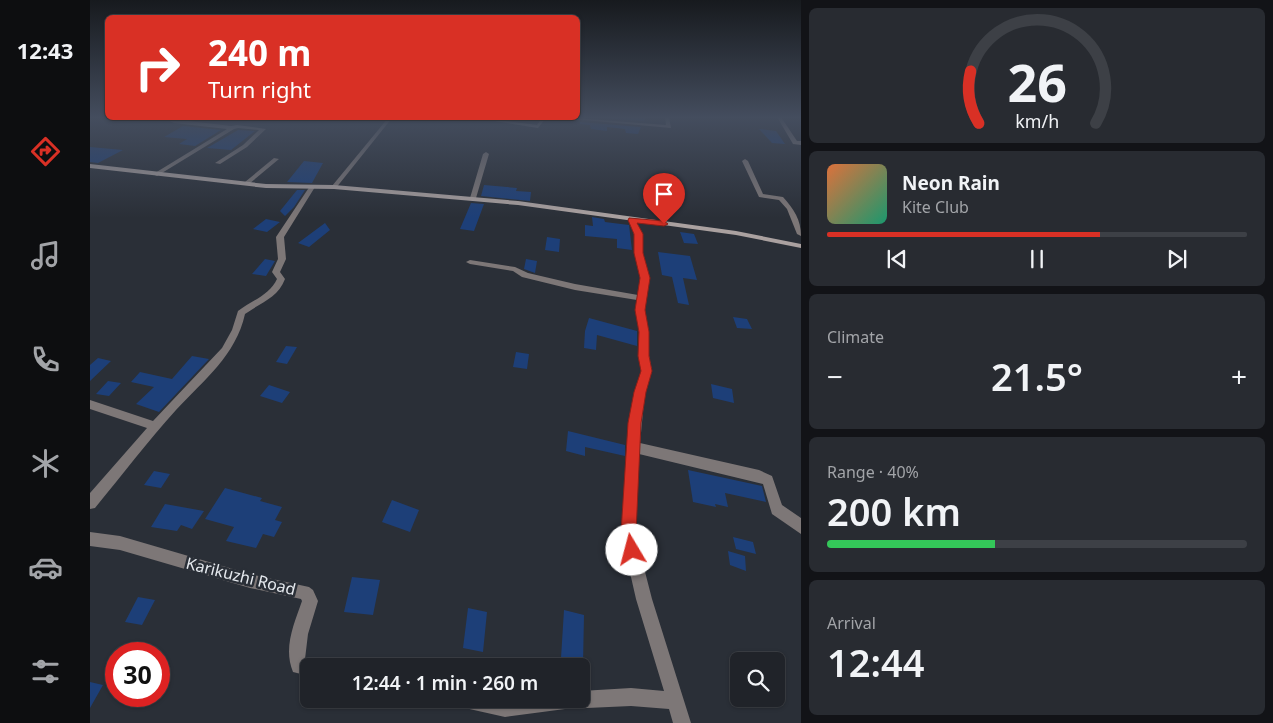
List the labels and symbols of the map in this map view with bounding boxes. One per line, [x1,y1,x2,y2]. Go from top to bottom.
pin [643,173,685,224]
position arrow [605,523,657,575]
street label: Karikuzhi Road [184,552,298,600]
speed limit sign: 30 [105,642,170,707]

